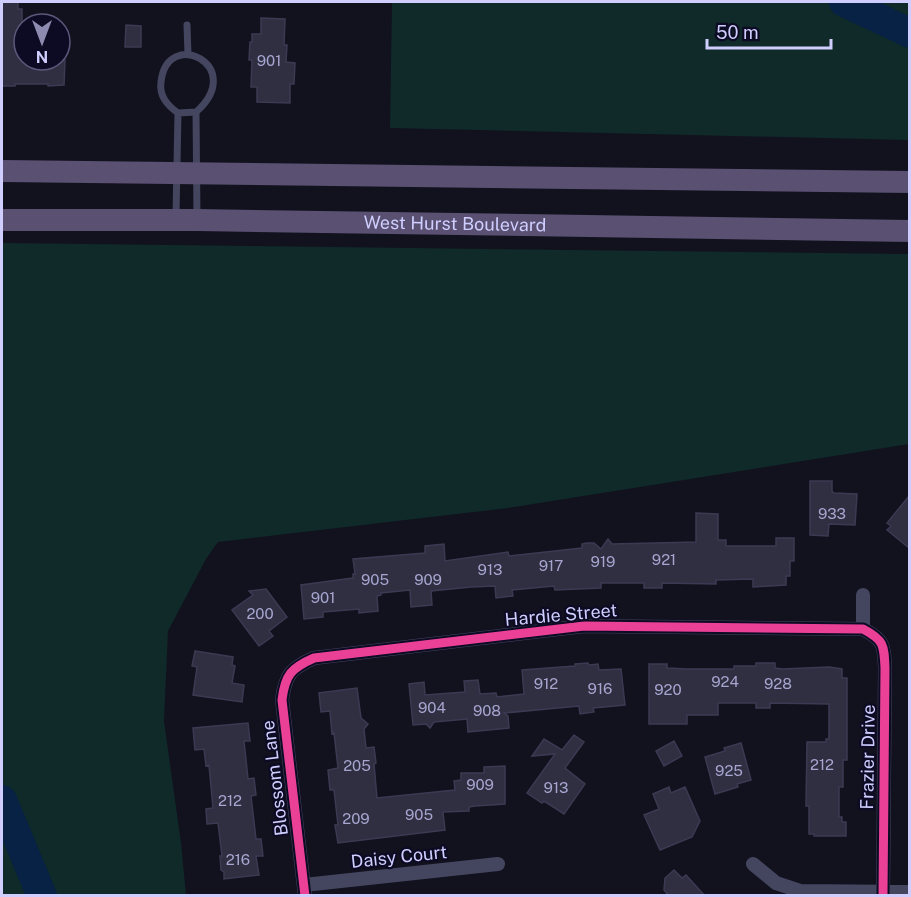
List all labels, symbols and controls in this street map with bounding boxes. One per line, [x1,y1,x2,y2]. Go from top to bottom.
north arrow [12,12,72,72]
scale bar [707,12,832,50]
text: 50 m [716,22,759,43]
text: N [36,47,48,66]
house number: 901 [257,52,281,69]
street label: West Hurst Boulevard [363,212,547,235]
house number: 933 [818,505,846,522]
house number: 921 [652,551,676,568]
house number: 919 [591,553,615,570]
house number: 917 [539,557,563,574]
house number: 913 [478,561,502,578]
house number: 905 [361,571,389,588]
house number: 909 [414,571,442,588]
house number: 901 [311,589,335,606]
street label: Hardie Street [504,599,618,630]
house number: 200 [246,605,274,622]
house number: 924 [711,673,739,690]
house number: 912 [534,675,558,692]
house number: 928 [764,675,792,692]
house number: 916 [588,680,612,697]
house number: 920 [654,681,682,698]
house number: 904 [418,699,446,716]
house number: 908 [473,702,501,719]
street label: Frazier Drive [856,704,879,810]
street label: Blossom Lane [257,719,292,837]
house number: 212 [810,756,834,773]
house number: 205 [343,757,371,774]
house number: 925 [715,762,743,779]
house number: 909 [466,776,494,793]
house number: 913 [544,779,568,796]
house number: 212 [218,792,242,809]
house number: 905 [405,806,433,823]
house number: 209 [342,810,370,827]
street label: Daisy Court [350,841,448,872]
house number: 216 [226,851,250,868]

